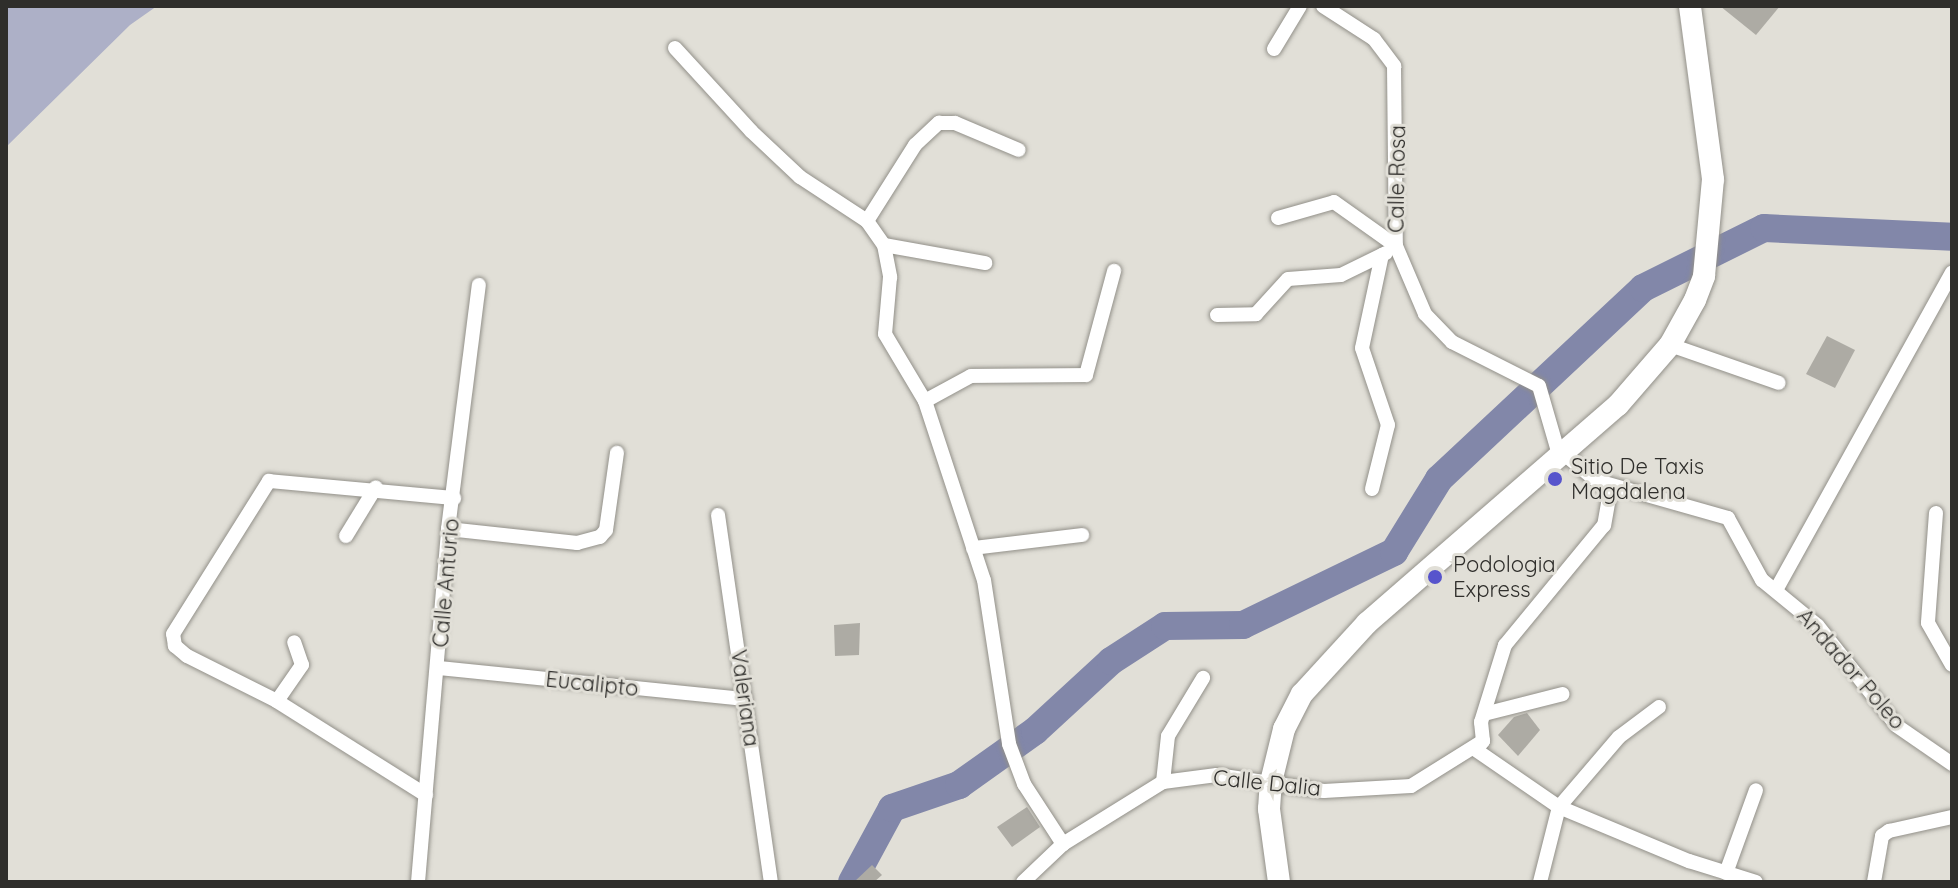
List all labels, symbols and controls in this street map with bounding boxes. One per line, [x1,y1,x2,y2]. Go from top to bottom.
street label: Calle Rosa [1383,125,1411,233]
place label: Sitio De Taxis Magdalena [1571,453,1704,504]
marker: Sitio De Taxis Magdalena [1546,470,1564,488]
street label: Calle Anturio [427,517,465,649]
place label: Podologia Express [1453,551,1556,602]
marker: Podologia Express [1424,566,1446,588]
street label: Andador Poleo [1791,603,1911,735]
street label: Valeriana [725,648,765,748]
street label: Eucalipto [544,666,640,702]
street label: Calle Dalia [1212,764,1322,802]

